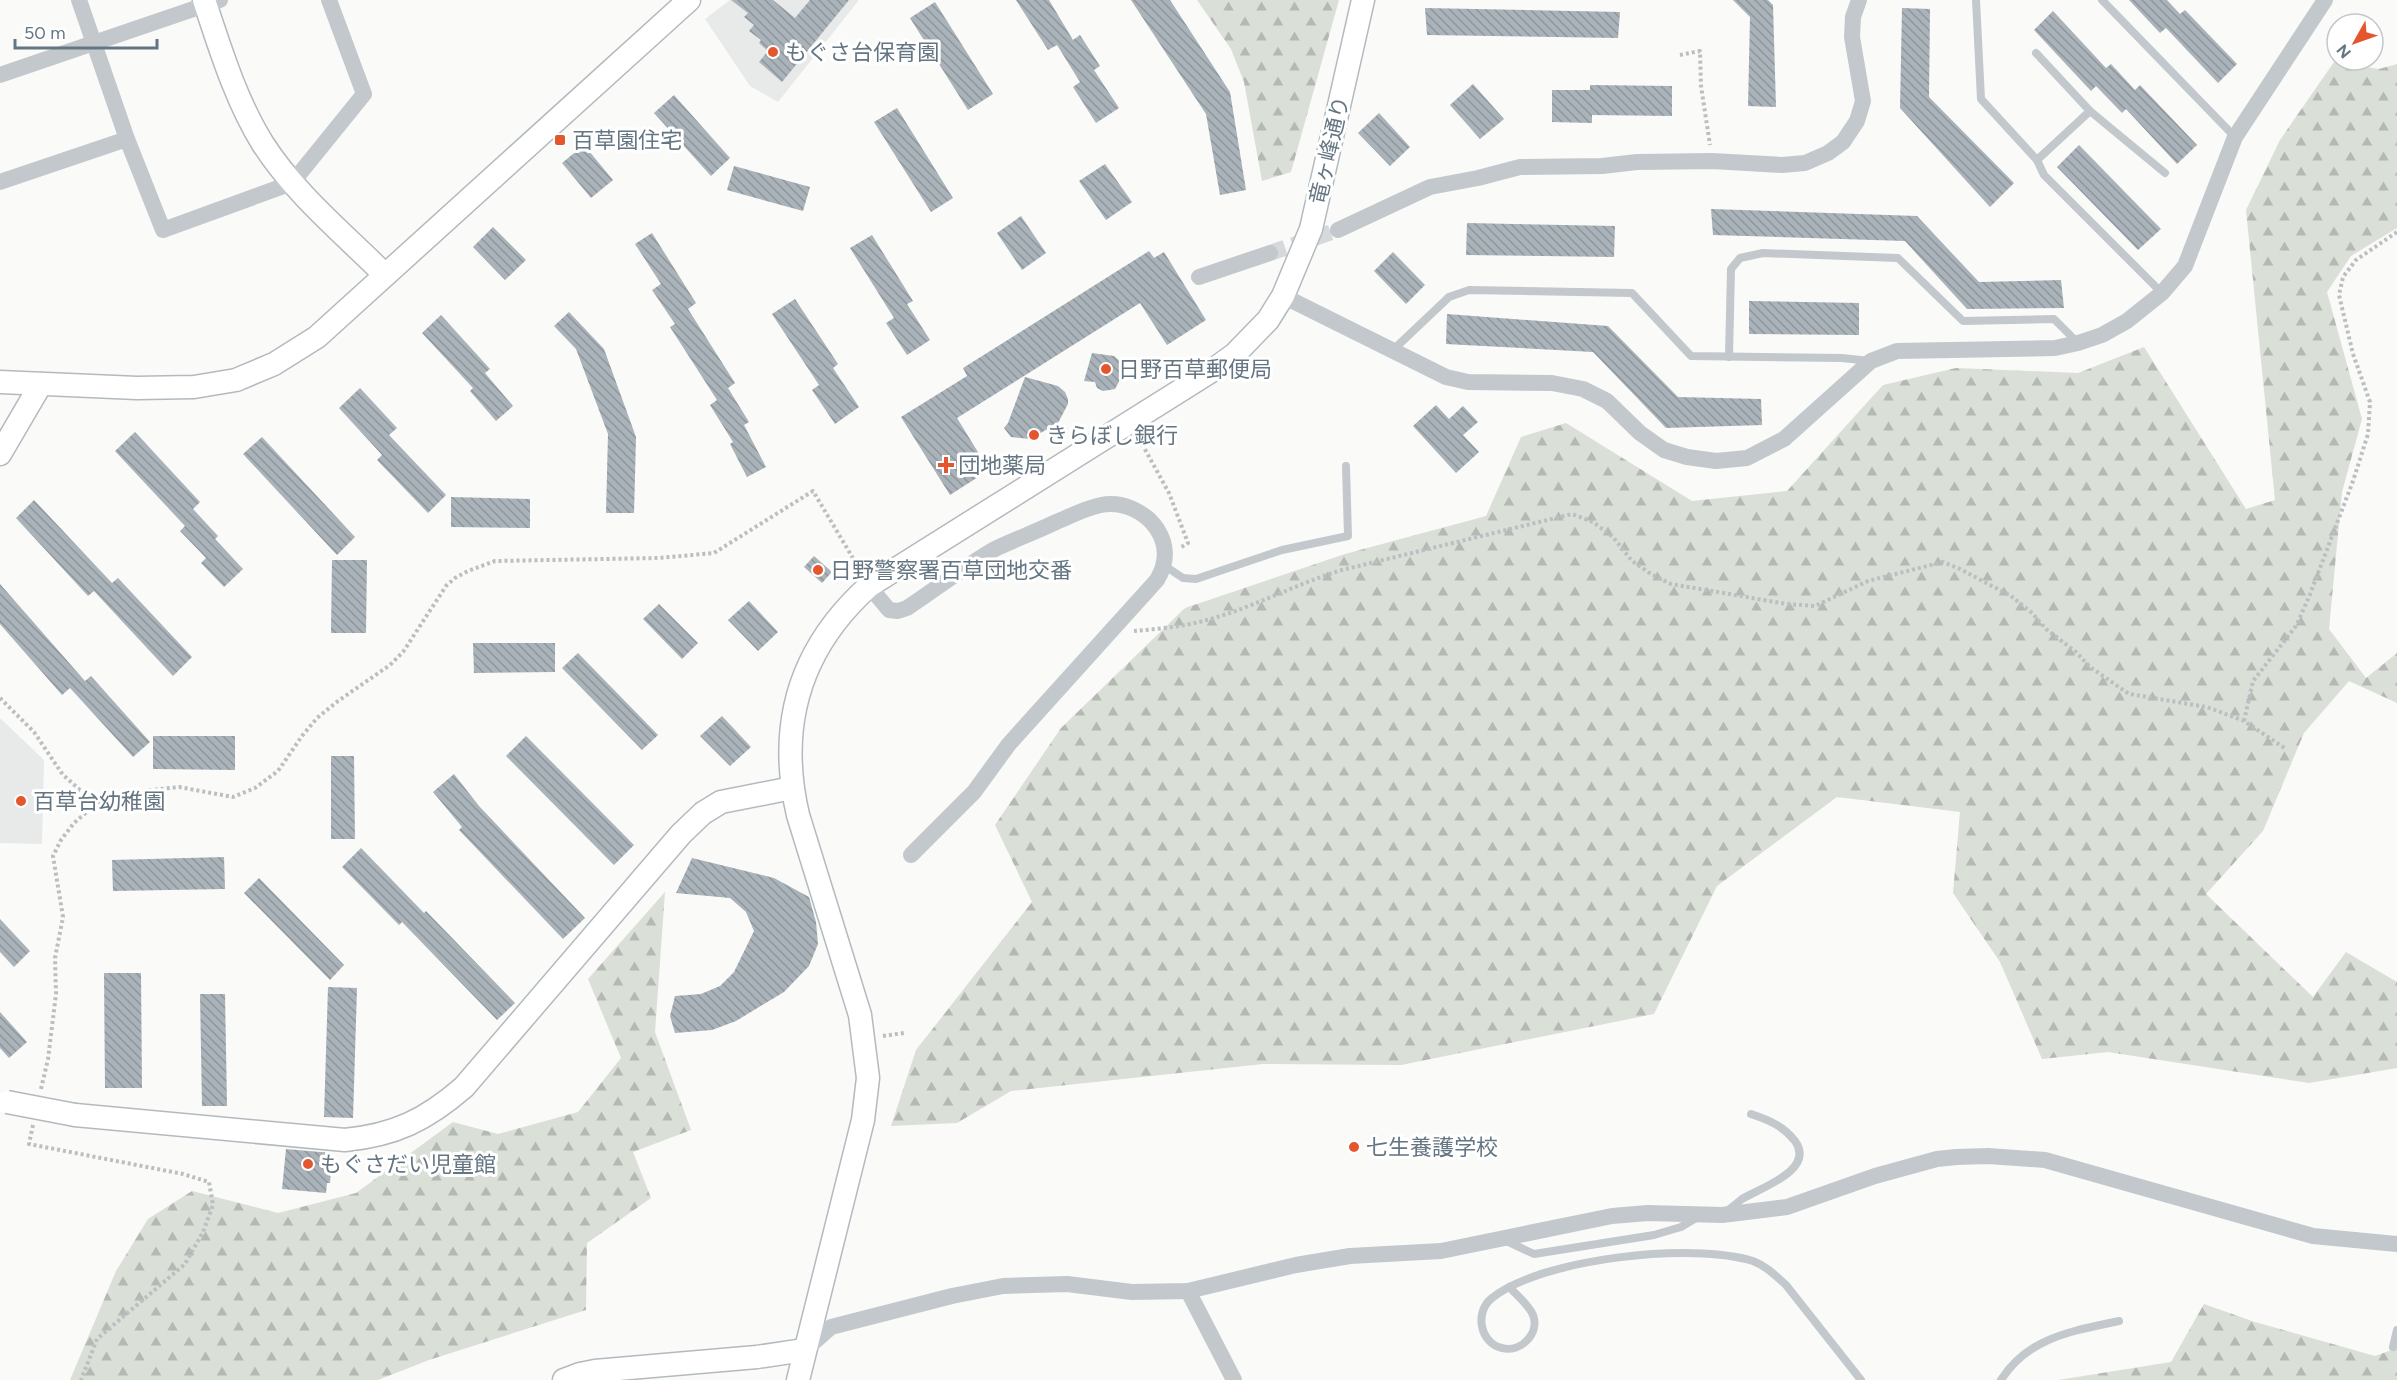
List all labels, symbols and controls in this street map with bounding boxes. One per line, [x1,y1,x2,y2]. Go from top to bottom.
scale bar [15,12,158,50]
north arrow [2325,12,2385,72]
text: 50 m [24,22,66,44]
place label: もぐさ台保育園 [785,39,939,66]
text: N [2333,40,2355,62]
marker: もぐさ台保育園 [766,45,780,59]
street label: 竜ヶ峰通り [1304,93,1355,207]
place label: 百草園住宅 [572,127,682,154]
marker: 百草園住宅 [553,133,567,147]
place label: 日野百草郵便局 [1118,356,1272,383]
marker: 日野百草郵便局 [1099,362,1113,376]
place label: きらぼし銀行 [1046,422,1178,449]
marker: きらぼし銀行 [1027,428,1041,442]
place label: 団地薬局 [958,452,1046,479]
marker: 団地薬局 [939,458,953,472]
place label: 日野警察署百草団地交番 [830,557,1072,584]
marker: 日野警察署百草団地交番 [811,563,825,577]
place label: 百草台幼稚園 [33,788,165,815]
marker: 百草台幼稚園 [14,794,28,808]
place label: 七生養護学校 [1366,1134,1498,1161]
marker: 七生養護学校 [1347,1140,1361,1154]
place label: もぐさだい児童館 [320,1151,496,1178]
marker: もぐさだい児童館 [301,1157,315,1171]

